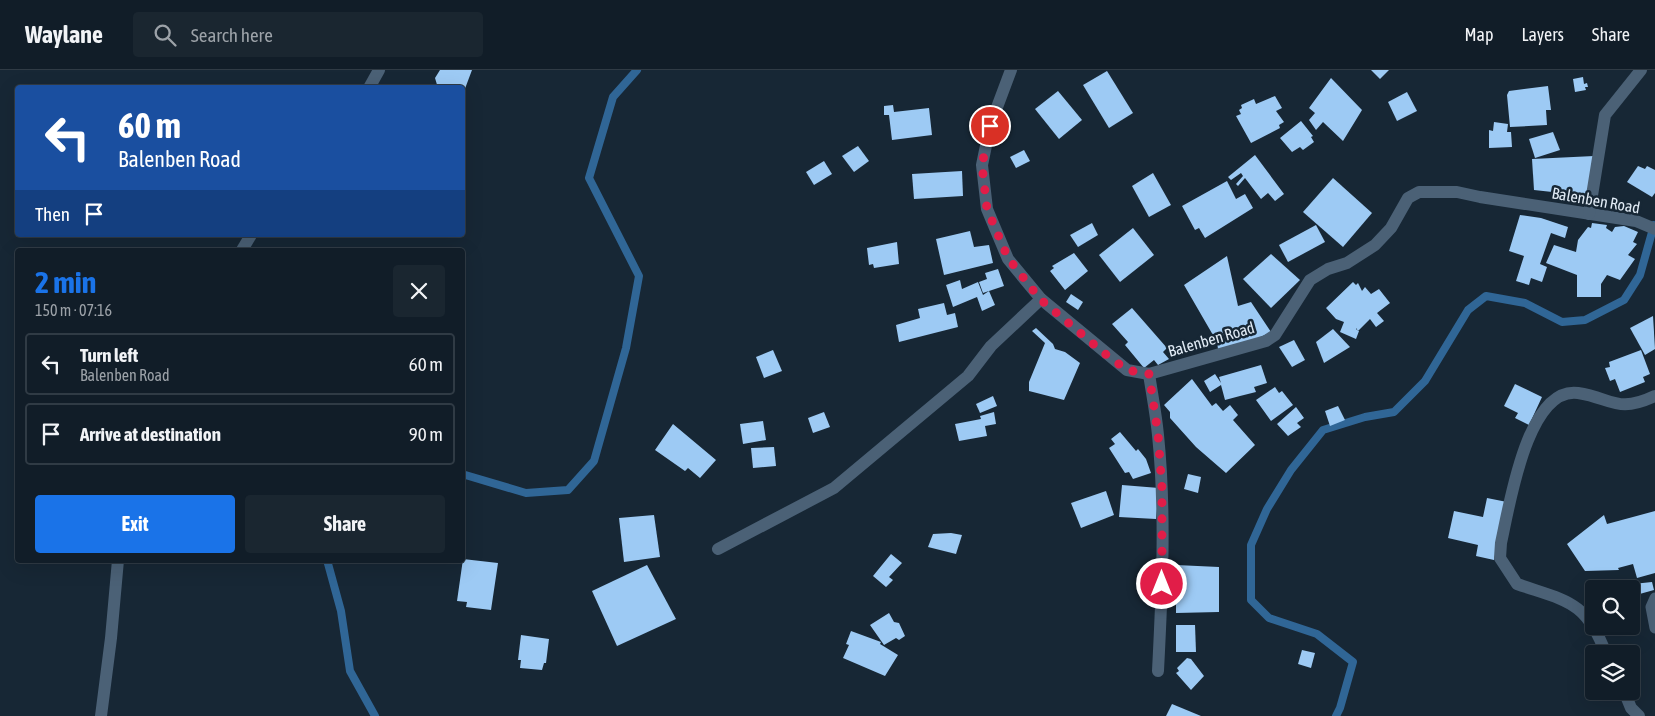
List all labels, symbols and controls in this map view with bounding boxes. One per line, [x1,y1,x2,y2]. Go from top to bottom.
search box [133,12,483,57]
text: Waylane [25,21,103,48]
icon: search [151,21,179,49]
text: Search here [191,24,273,46]
text: Map [1464,24,1493,45]
text: Layers [1521,24,1564,45]
text: Share [1592,24,1630,45]
icon: left [35,105,100,170]
text: 60 m [118,105,181,145]
pin [969,105,1011,147]
icon: arrive [976,112,1004,140]
text: Balenben Road [118,146,241,172]
street label: Balenben Road [1550,183,1642,217]
icon: arrive [80,200,108,228]
text: Then [35,203,70,225]
text: 2 min [35,265,96,299]
button: close [393,265,445,317]
text: 150 m · 07:16 [35,301,112,319]
street label: Balenben Road [1166,318,1256,360]
text: Turn left [80,344,138,366]
icon: left [37,350,65,378]
text: 60 m [409,353,443,375]
text: Balenben Road [80,366,169,384]
icon: arrive [37,420,65,448]
text: Arrive at destination [80,423,221,445]
text: 90 m [409,423,443,445]
button: Exit [35,495,235,553]
button: Share [245,495,445,553]
position arrow [1135,557,1187,609]
map controls [1585,580,1640,700]
button: search [1585,580,1640,635]
button: layers [1585,645,1640,700]

